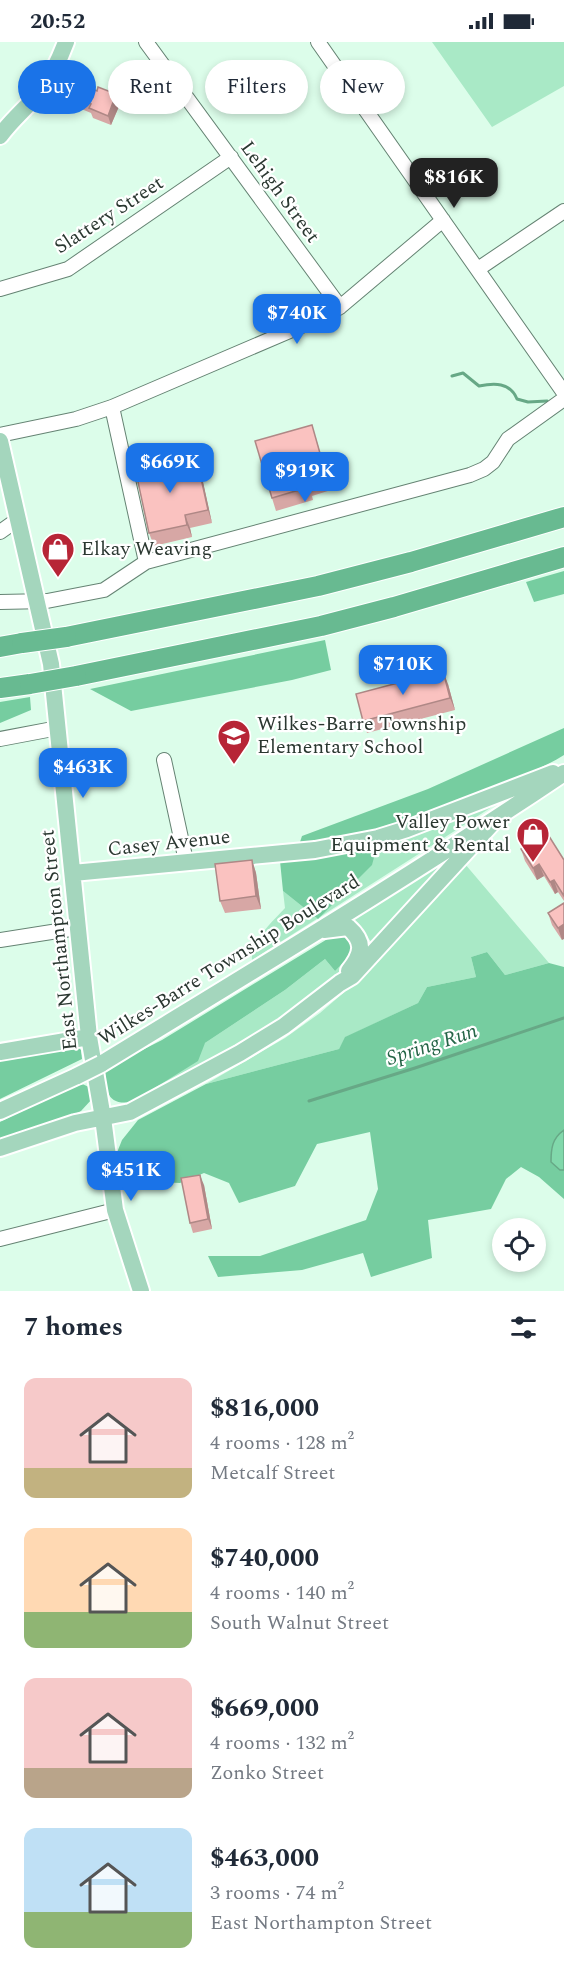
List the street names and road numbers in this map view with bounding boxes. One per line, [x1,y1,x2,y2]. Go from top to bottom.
street label: Lehigh Street [233,135,327,249]
street label: Slattery Street [48,168,170,262]
street label: Casey Avenue [106,822,232,864]
street label: East Northampton Street [32,828,86,1052]
street label: Wilkes-Barre Township Boulevard [92,867,366,1053]

